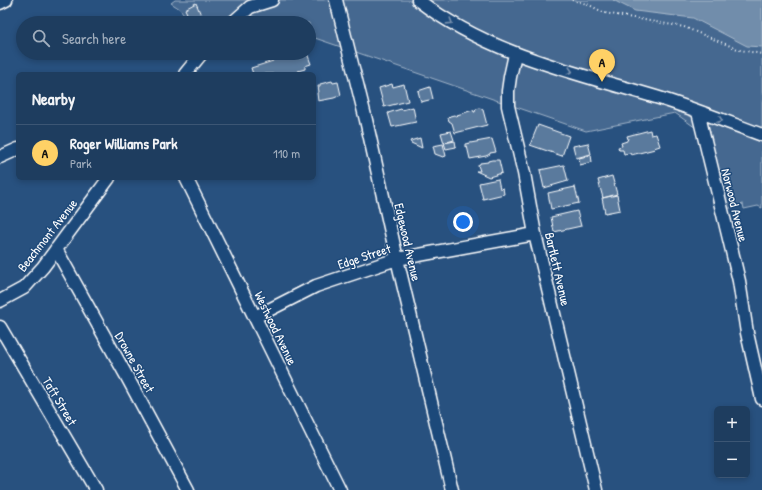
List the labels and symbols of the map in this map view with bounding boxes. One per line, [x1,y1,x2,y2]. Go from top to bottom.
one-way arrow [446,17,453,25]
pin: A [589,49,615,82]
one-way arrow [566,66,573,75]
one-way arrow [716,115,723,124]
street label: Norwood Avenue [717,167,753,243]
street label: Beachmont Avenue [13,195,81,275]
street label: Edgewood Avenue [390,201,426,283]
your location [453,212,473,232]
street label: Bartlett Avenue [541,231,575,307]
street label: Edge Street [335,239,393,273]
street label: Westwood Avenue [250,288,302,368]
street label: Drowne Street [111,328,159,396]
street label: Taft Street [38,373,82,429]

